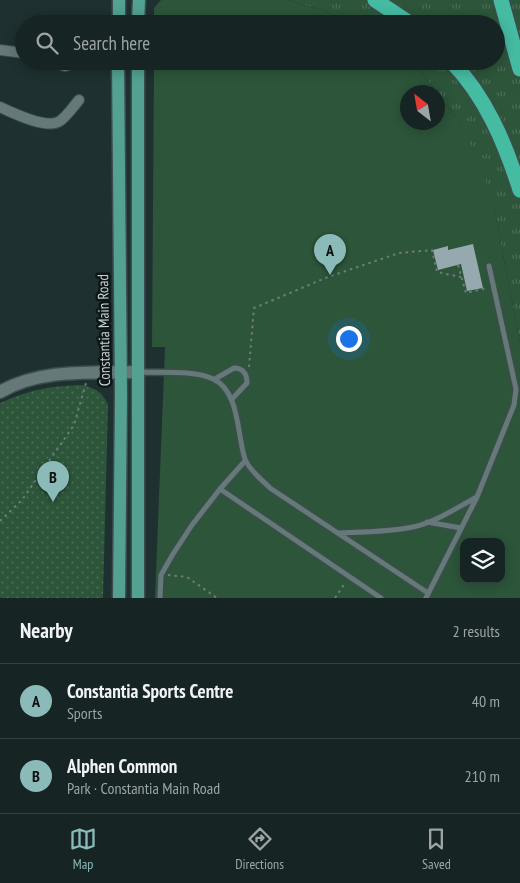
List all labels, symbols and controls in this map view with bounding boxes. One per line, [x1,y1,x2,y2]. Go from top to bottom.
search box [15,15,505,70]
icon: search [33,29,61,57]
text: Search here [73,31,150,55]
north arrow [400,85,445,130]
pin: A [314,234,346,275]
street label: Constantia Main Road [93,274,114,386]
your location [336,326,362,352]
pin: B [37,461,69,502]
map controls [460,538,505,583]
button: layers [460,538,505,583]
text: Nearby [20,617,73,644]
text: 2 results [453,621,500,641]
text: Constantia Sports Centre [67,679,233,703]
text: A [32,691,40,711]
text: 40 m [472,691,500,711]
text: Sports [67,703,102,723]
text: Alphen Common [67,754,177,778]
text: B [32,766,40,786]
text: 210 m [465,766,500,786]
text: Park · Constantia Main Road [67,778,220,798]
tab: Map [69,825,97,873]
tab: Directions [235,825,284,873]
tab: Saved [422,825,451,873]

